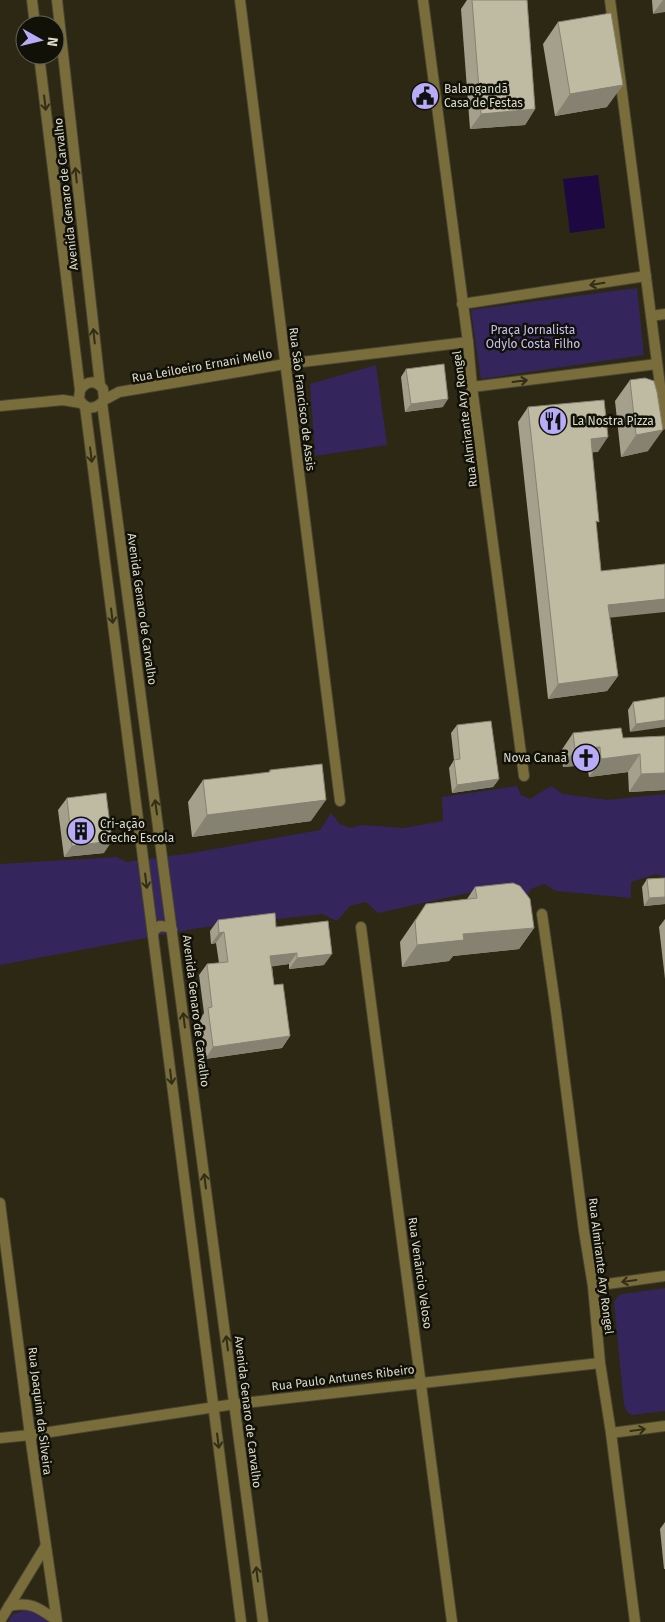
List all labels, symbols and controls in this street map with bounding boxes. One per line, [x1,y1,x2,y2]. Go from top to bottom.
north arrow [15,15,65,65]
text: N [43,36,61,48]
public building icon: Balangandã Casa de Festas [410,81,440,111]
place label: Balangandã Casa de Festas [444,82,523,110]
one-way arrow [40,95,50,111]
street label: Avenida Genaro de Carvalho [51,117,81,271]
one-way arrow [71,167,81,183]
one-way arrow [590,279,606,289]
park label: Praça Jornalista Odylo Costa Filho [486,323,580,351]
street label: Rua São Francisco de Assis [286,326,318,472]
one-way arrow [89,329,99,345]
street label: Rua Leiloeiro Ernani Mello [131,347,273,385]
street label: Rua Almirante Ary Rongel [450,349,480,488]
one-way arrow [512,375,528,385]
restaurant icon: La Nostra Pizza [538,406,568,436]
place label: La Nostra Pizza [572,414,654,428]
one-way arrow [86,446,96,462]
street label: Avenida Genaro de Carvalho [124,532,160,686]
one-way arrow [107,607,117,623]
church icon: Nova Canaã [571,743,601,773]
place label: Nova Canaã [503,751,567,765]
one-way arrow [151,800,161,816]
building icon: Cri-ação Creche Escola [66,816,96,846]
place label: Cri-ação Creche Escola [100,817,174,845]
one-way arrow [141,873,151,889]
street label: Avenida Genaro de Carvalho [180,934,212,1088]
one-way arrow [179,1013,189,1029]
one-way arrow [166,1069,176,1085]
one-way arrow [200,1174,210,1190]
street label: Rua Almirante Ary Rongel [586,1197,616,1336]
street label: Rua Venâncio Veloso [405,1216,435,1330]
one-way arrow [621,1276,637,1286]
one-way arrow [221,1335,231,1351]
street label: Avenida Genaro de Carvalho [232,1335,264,1489]
street label: Rua Joaquim da Silveira [25,1346,55,1476]
street label: Rua Paulo Antunes Ribeiro [271,1362,415,1394]
one-way arrow [630,1424,646,1434]
one-way arrow [213,1432,223,1448]
one-way arrow [252,1566,262,1582]

